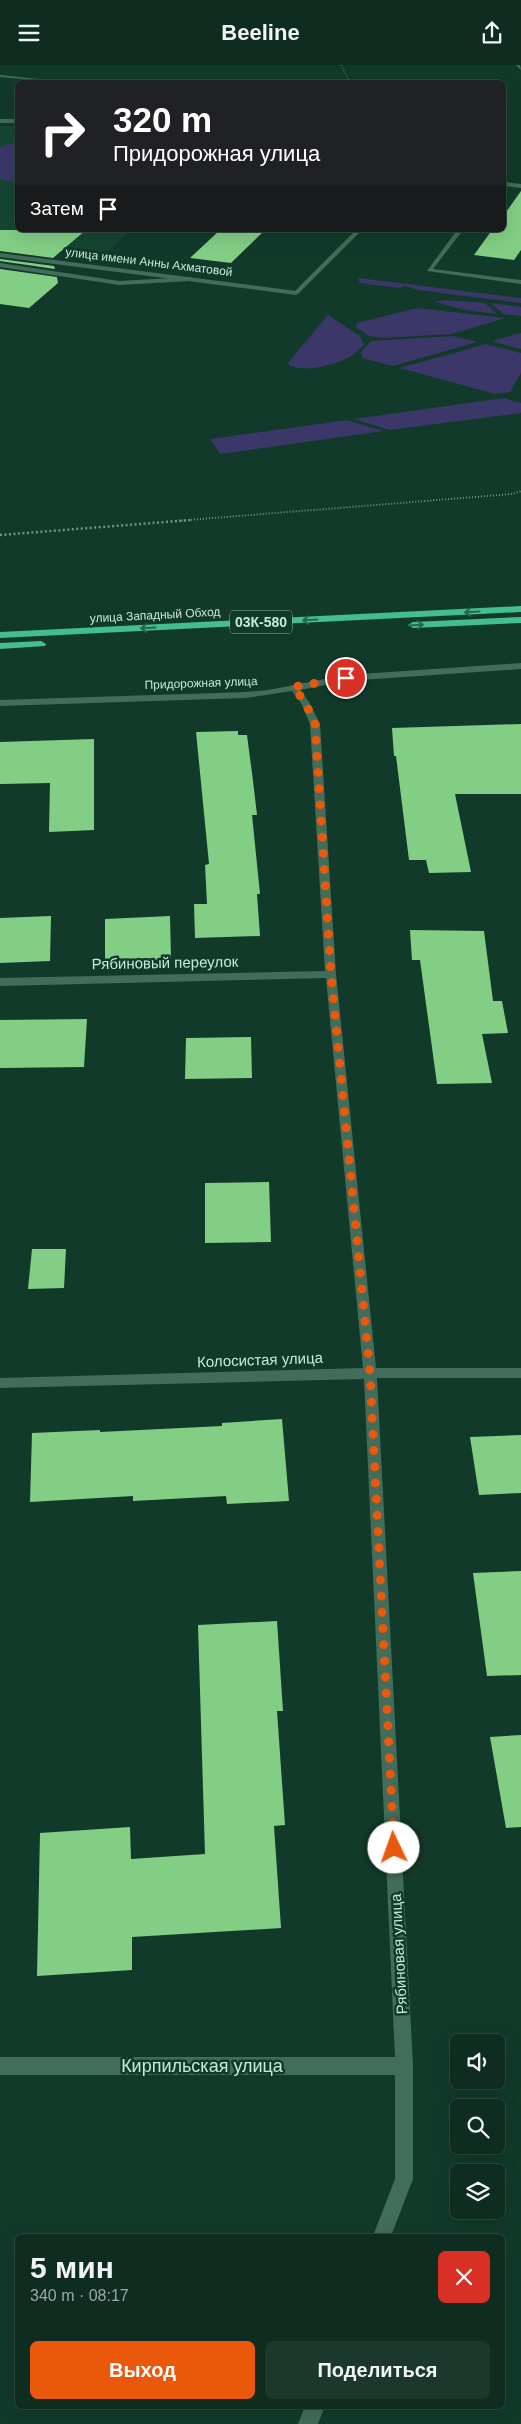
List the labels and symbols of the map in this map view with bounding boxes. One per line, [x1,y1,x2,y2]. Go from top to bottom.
street label: улица имени Анны Ахматовой [65,245,233,279]
street label: улица Западный Обход [89,605,221,625]
one-way arrow [465,607,481,616]
road number: 03К-580 [230,611,292,633]
one-way arrow [302,615,318,624]
one-way arrow [407,621,423,630]
one-way arrow [140,623,156,633]
pin [325,657,367,699]
street label: Придорожная улица [144,674,258,692]
street label: Рябиновый переулок [92,953,239,972]
street label: Колосистая улица [197,1349,324,1370]
position arrow [367,1821,419,1873]
street label: Рябиновая улица [387,1893,410,2015]
street label: Кирпильская улица [121,2056,284,2076]

